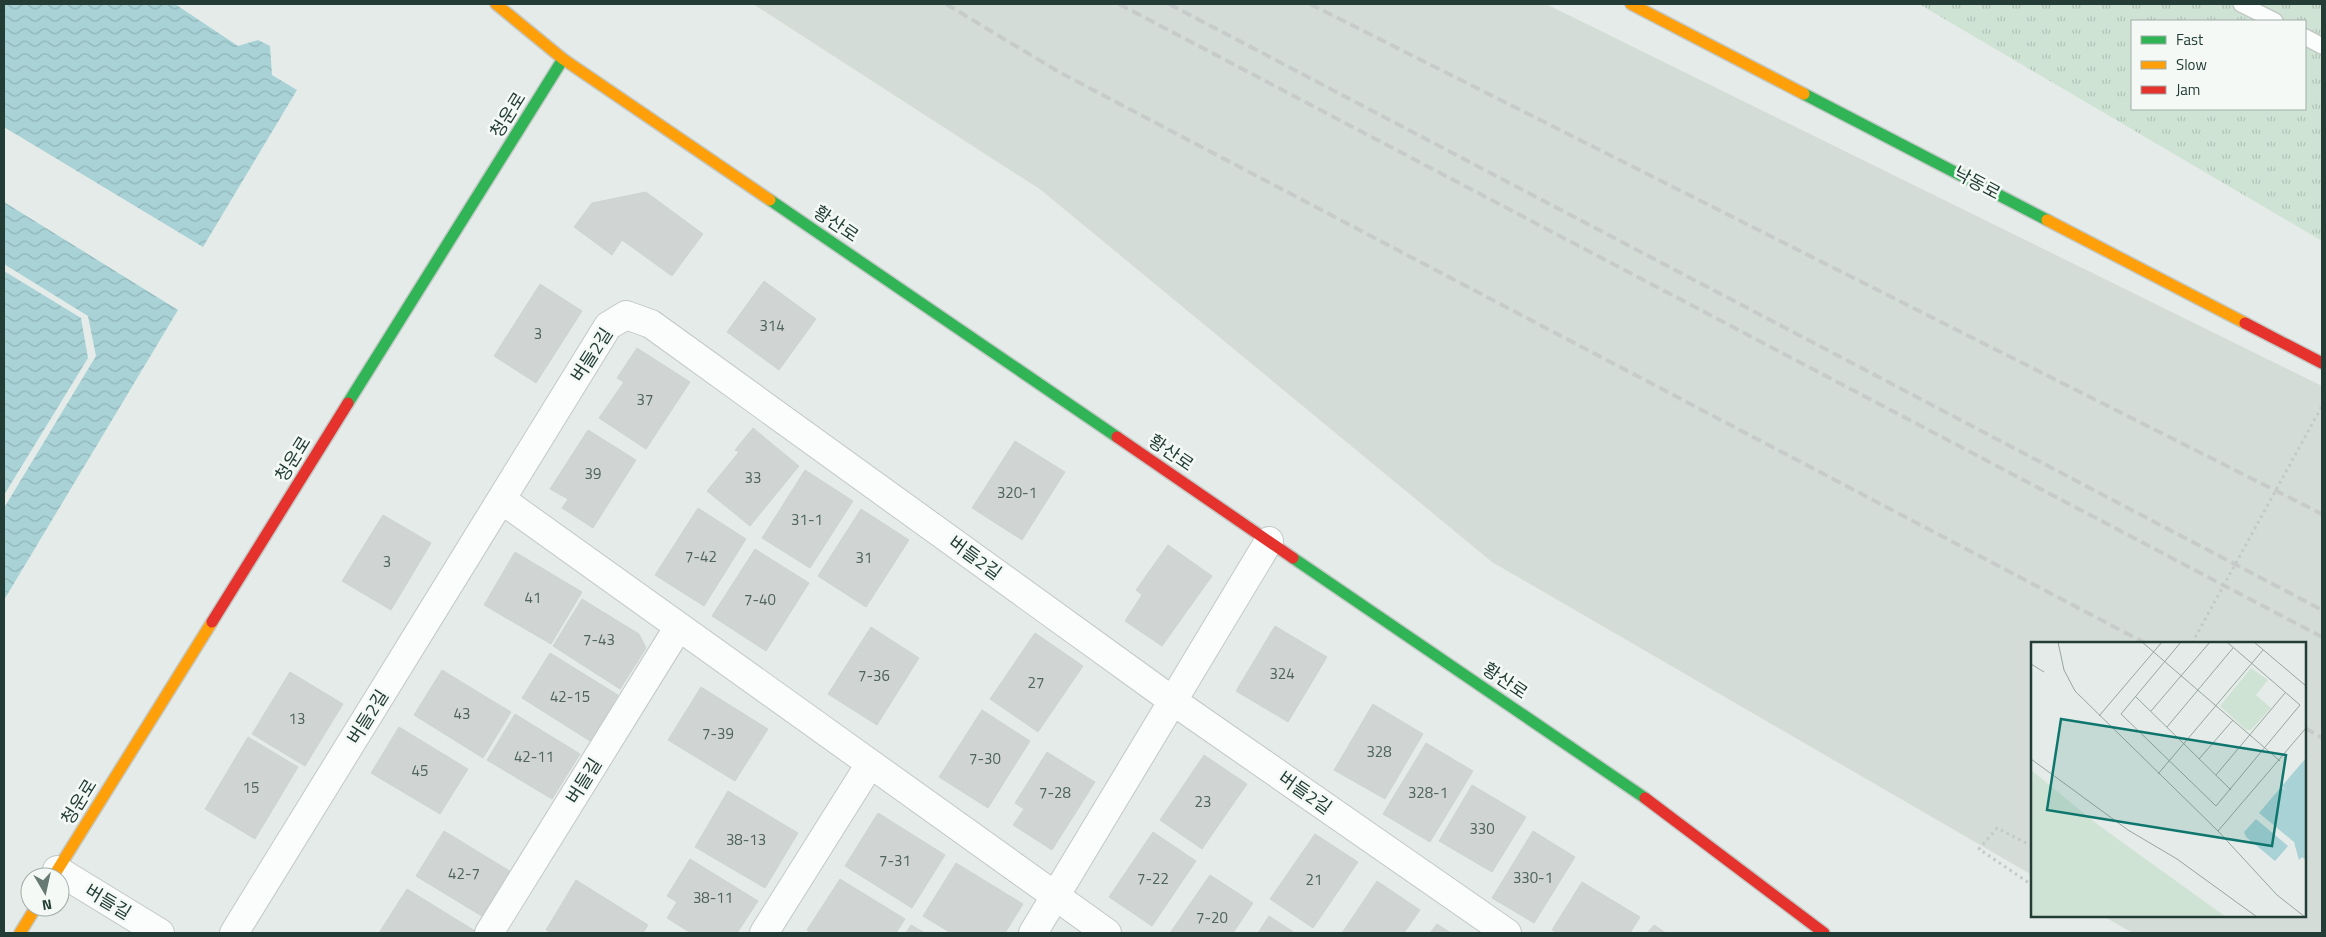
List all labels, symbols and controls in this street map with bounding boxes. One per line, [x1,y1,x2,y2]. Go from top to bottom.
legend [2131,20,2306,110]
text: Fast [2176,28,2204,51]
text: Slow [2176,53,2207,76]
text: Jam [2176,78,2200,101]
street label: 청운로 [483,87,532,143]
street label: 낙동로 [1949,159,2006,206]
street label: 황산로 [808,199,864,249]
house number: 314 [759,314,785,337]
house number: 3 [534,322,542,345]
street label: 버들2길 [564,322,619,387]
house number: 37 [637,388,653,411]
street label: 황산로 [1143,428,1199,478]
street label: 청운로 [268,431,317,487]
house number: 39 [585,462,601,485]
house number: 33 [745,466,761,489]
house number: 320-1 [997,481,1037,504]
house number: 31-1 [791,508,823,531]
street label: 버들2길 [943,529,1007,586]
house number: 7-42 [685,545,717,568]
house number: 31 [856,546,872,569]
house number: 3 [383,550,391,573]
house number: 41 [525,586,541,609]
house number: 7-40 [744,588,776,611]
house number: 7-43 [583,628,615,651]
inset map [2031,642,2306,917]
street label: 황산로 [1477,656,1533,706]
house number: 324 [1269,662,1295,685]
house number: 7-36 [858,664,890,687]
house number: 27 [1028,671,1044,694]
street label: 버들2길 [340,684,395,749]
house number: 42-15 [550,685,590,708]
house number: 43 [454,702,470,725]
house number: 13 [289,707,305,730]
house number: 7-39 [702,722,734,745]
house number: 328 [1366,740,1392,763]
house number: 42-11 [514,745,554,768]
house number: 7-30 [969,747,1001,770]
street label: 버들길 [559,753,608,809]
house number: 45 [412,759,428,782]
street label: 버들2길 [1273,764,1338,821]
street label: 청운로 [54,774,103,830]
house number: 15 [243,776,259,799]
house number: 7-28 [1039,781,1071,804]
house number: 328-1 [1408,781,1448,804]
house number: 23 [1195,790,1211,813]
house number: 330 [1469,817,1495,840]
house number: 38-13 [726,828,766,851]
house number: 7-31 [879,849,911,872]
house number: 42-7 [448,862,480,885]
house number: 330-1 [1513,866,1553,889]
north arrow [20,867,70,917]
house number: 7-22 [1137,867,1169,890]
house number: 21 [1306,868,1322,891]
street label: 버들길 [80,877,137,926]
house number: 38-11 [693,886,733,909]
text: N [41,894,54,916]
house number: 7-20 [1196,906,1228,929]

